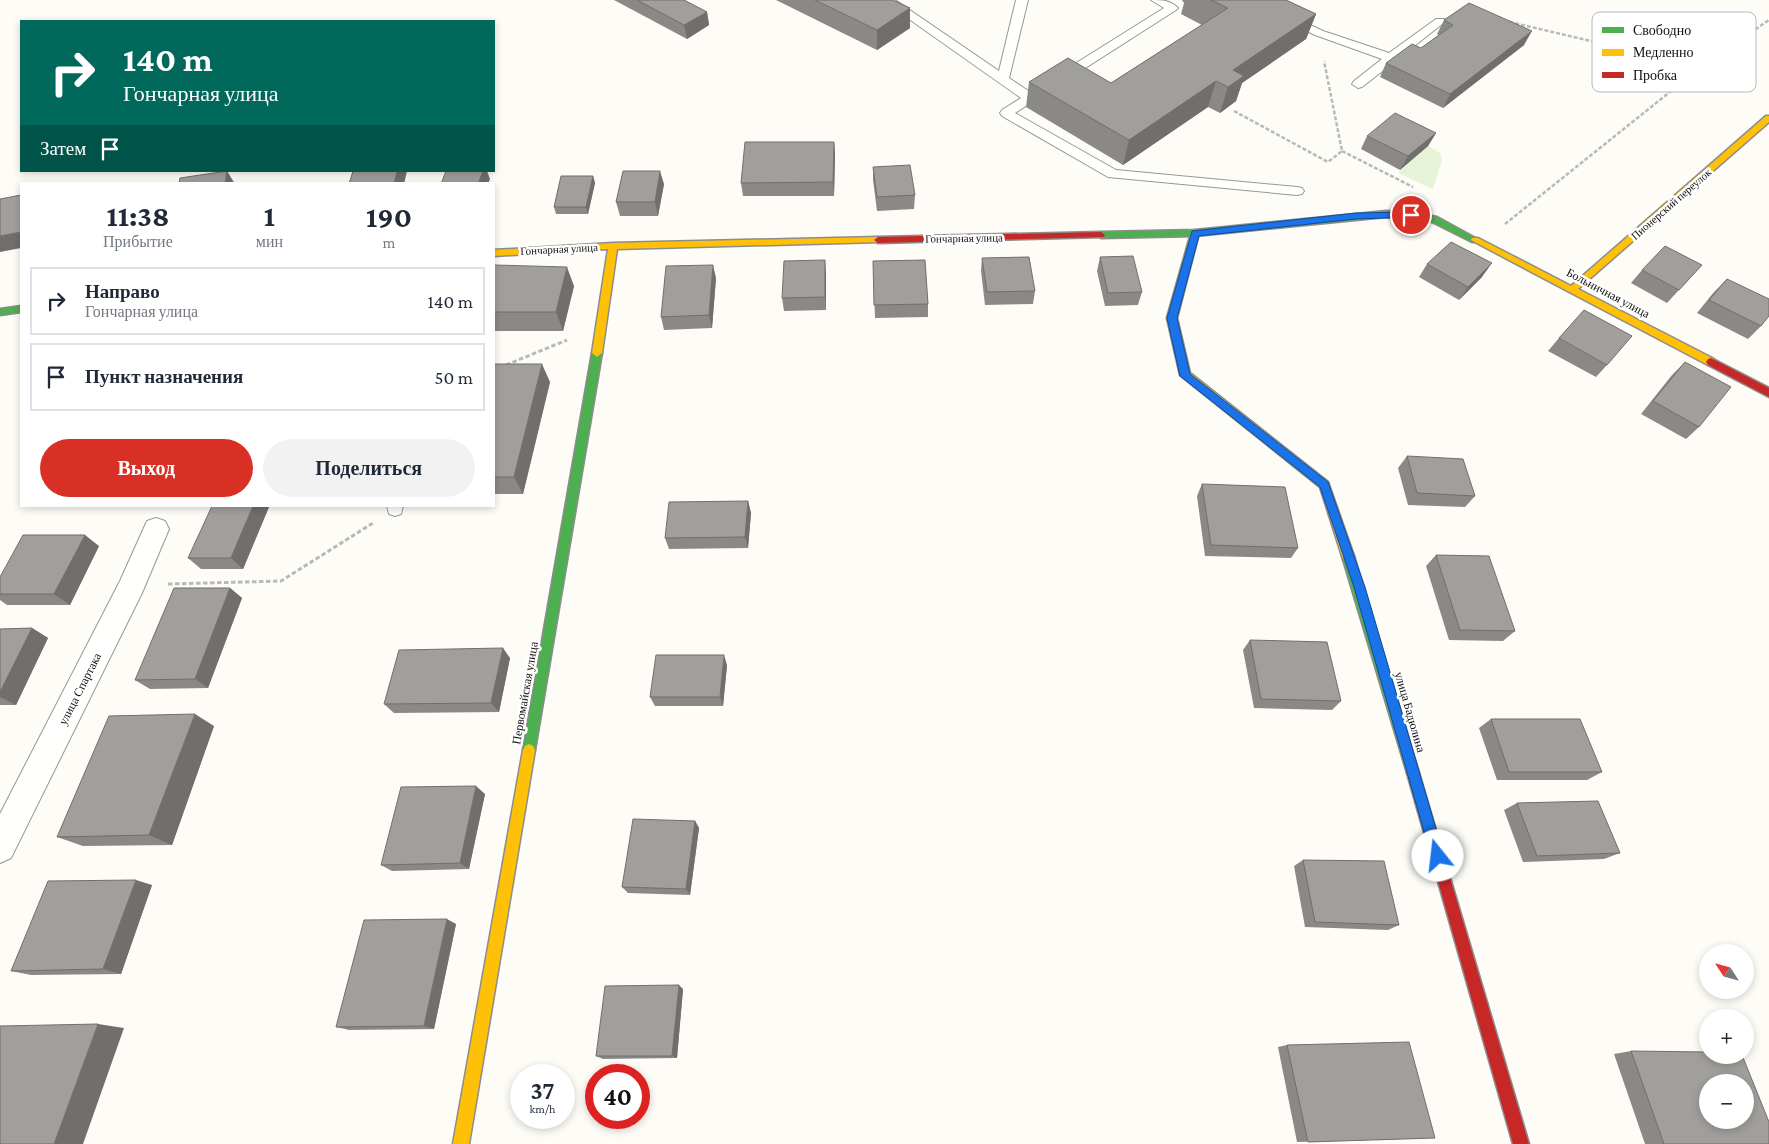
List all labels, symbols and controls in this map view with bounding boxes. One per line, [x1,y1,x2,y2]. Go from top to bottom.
legend [1592,12,1756,92]
text: Свободно [1633,22,1691,38]
icon: right [40,40,105,105]
text: 140 m [123,40,213,79]
text: Медленно [1633,44,1694,60]
text: Пробка [1633,67,1678,83]
text: Гончарная улица [123,81,279,106]
icon: arrive [96,135,124,163]
text: Затем [40,138,86,159]
street label: Пионерский переулок [1629,166,1714,242]
pin [1390,194,1432,236]
text: 11:38 [106,199,169,232]
text: 1 [264,199,275,232]
text: 190 [366,200,412,233]
icon: arrive [1397,201,1425,229]
street label: Гончарная улица [925,231,1003,245]
text: Прибытие [103,233,173,250]
text: мин [256,233,283,250]
text: m [383,234,395,251]
street label: Гончарная улица [520,241,598,257]
street label: Больничная улица [1564,265,1653,321]
text: Направо [85,281,160,302]
icon: right [42,287,70,315]
text: 140 m [427,291,473,312]
text: Гончарная улица [85,303,198,320]
icon: arrive [42,363,70,391]
text: Пункт назначения [85,366,243,387]
text: 50 m [434,367,473,388]
button: Выход [40,439,253,497]
button: Поделиться [263,439,475,497]
street label: Первомайская улица [509,640,541,746]
street label: улица Спартака [56,650,105,727]
street label: улица Бадюлина [1392,670,1428,754]
position arrow [1411,829,1463,881]
north arrow [1699,944,1754,999]
map controls [1699,944,1754,1129]
button: + [1699,1009,1754,1064]
speed limit sign: 40 [585,1064,650,1129]
button: − [1699,1074,1754,1129]
text: 37 [531,1077,554,1104]
text: km/h [530,1102,555,1116]

